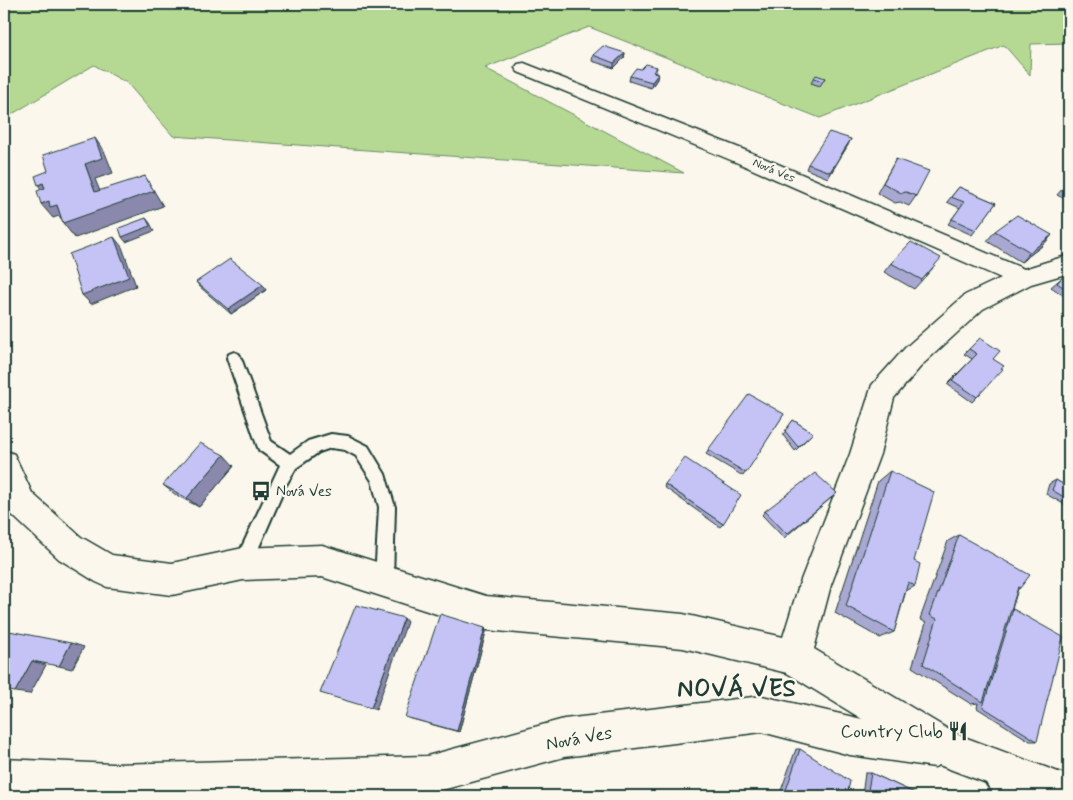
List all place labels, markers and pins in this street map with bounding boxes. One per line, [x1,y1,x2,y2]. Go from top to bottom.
bus stop icon: Nová Ves [250,480,272,502]
place label: Nová Ves [276,482,332,502]
place label: Country Club [840,720,943,744]
restaurant icon: Country Club [947,720,969,742]

